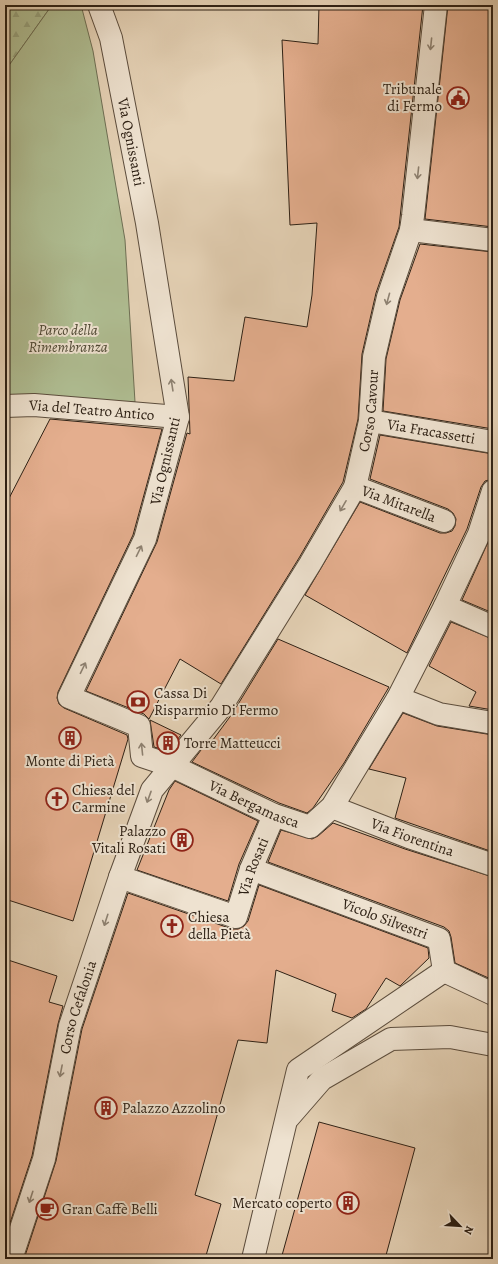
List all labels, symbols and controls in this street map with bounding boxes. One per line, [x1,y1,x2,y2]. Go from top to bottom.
one-way arrow [428,37,435,50]
place label: Tribunale di Fermo [383,79,442,116]
public building icon: Tribunale di Fermo [445,85,471,111]
street label: Via Ognissanti [113,95,150,188]
one-way arrow [414,166,422,179]
one-way arrow [384,292,391,305]
park label: Parco della Rimembranza [28,320,108,357]
street label: Corso Cavour [353,369,383,454]
one-way arrow [168,379,176,392]
street label: Via del Teatro Antico [28,395,155,425]
street label: Via Fracassetti [385,414,477,449]
street label: Via Ognissanti [145,415,185,508]
street label: Via Mitarella [358,480,439,527]
one-way arrow [339,500,347,512]
one-way arrow [136,545,143,557]
one-way arrow [80,663,87,675]
place label: Cassa Di Risparmio Di Fermo [154,683,278,720]
bank icon: Cassa Di Risparmio Di Fermo [125,689,151,715]
building icon: Monte di Pietà [57,725,83,751]
building icon: Torre Matteucci [155,730,181,756]
place label: Torre Matteucci [184,733,281,753]
one-way arrow [138,743,145,756]
place label: Monte di Pietà [26,751,115,771]
street label: Via Bergamasca [205,775,302,833]
place label: Chiesa del Carmine [72,780,135,817]
church icon: Chiesa del Carmine [44,786,70,812]
one-way arrow [144,791,152,803]
street label: Via Fiorentina [367,813,457,861]
place label: Palazzo Vitali Rosati [91,821,166,858]
building icon: Palazzo Vitali Rosati [169,827,195,853]
street label: Via Rosati [233,834,273,899]
street label: Vicolo Silvestri [338,893,431,944]
place label: Chiesa della Pietà [188,907,251,944]
one-way arrow [101,913,109,925]
church icon: Chiesa della Pietà [159,913,185,939]
street label: Corso Cefalonia [55,958,101,1056]
one-way arrow [56,1064,64,1077]
building icon: Palazzo Azzolino [93,1095,119,1121]
place label: Palazzo Azzolino [122,1098,225,1118]
building icon: Mercato coperto [335,1190,361,1216]
one-way arrow [27,1191,34,1204]
place label: Mercato coperto [232,1193,332,1213]
cafe icon: Gran Caffè Belli [34,1196,60,1222]
place label: Gran Caffè Belli [62,1199,158,1219]
north arrow [440,1206,480,1246]
text: N [460,1223,477,1237]

